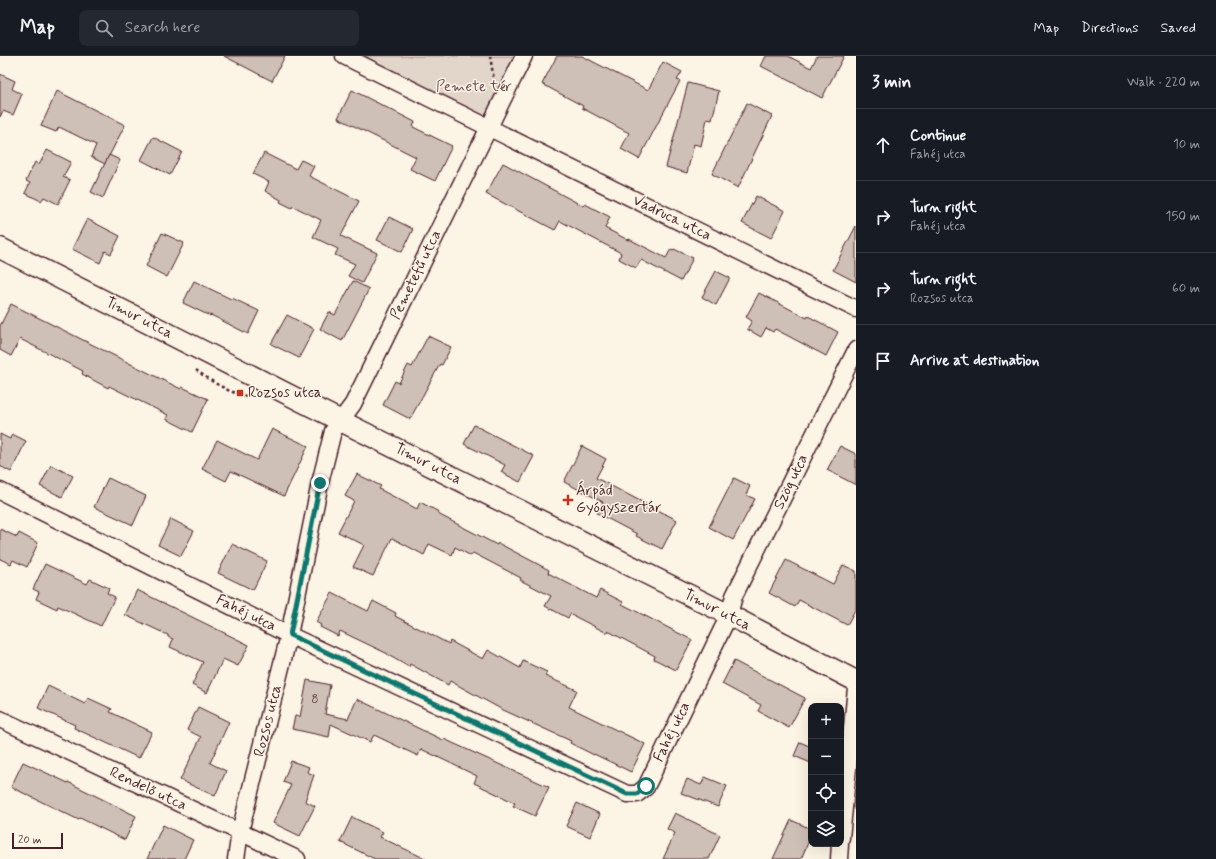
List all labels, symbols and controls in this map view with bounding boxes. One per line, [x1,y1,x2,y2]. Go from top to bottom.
search box [79,10,359,46]
text: Map [20,15,55,40]
icon: search [93,17,115,39]
text: Search here [125,18,200,38]
text: Map [1033,19,1059,37]
text: Directions [1081,19,1139,37]
text: Saved [1161,19,1196,37]
text: 3 min [872,71,911,93]
text: Walk · 220 m [1127,74,1200,91]
park label: Pemete tér [436,77,512,97]
text: Continue [910,126,966,146]
icon: ahead [872,134,894,156]
text: 10 m [1173,136,1200,153]
text: Fahéj utca [910,146,966,163]
street label: Vadruca utca [629,190,715,246]
text: Turn right [910,198,977,218]
icon: right [872,206,894,228]
text: 150 m [1166,208,1200,225]
text: Fahéj utca [910,218,966,235]
street label: Pemetefű utca [386,227,446,323]
text: Turn right [910,270,977,290]
icon: right [872,278,894,300]
text: 60 m [1172,280,1200,297]
text: Rozsos utca [910,290,974,307]
street label: Timur utca [102,293,176,344]
icon: arrive [872,350,894,372]
text: Arrive at destination [910,351,1039,371]
place label: Rozsos utca [248,383,322,403]
marker: Rozsos utca [235,388,245,398]
street label: Timur utca [391,439,465,490]
street label: Szög utca [769,451,813,513]
route end [311,474,329,492]
place label: Árpád Gyógyszertár [576,480,662,518]
marker: Árpád Gyógyszertár [563,495,573,505]
street label: Timur utca [680,585,754,636]
street label: Fahéj utca [213,590,279,636]
street label: Rozsos utca [249,683,287,759]
house number: 8 [311,691,319,708]
street label: Fahéj utca [649,699,695,765]
map controls [808,703,844,847]
button: + [808,703,844,739]
button: − [808,739,844,775]
street label: Rendelő utca [106,762,190,816]
button: locate [808,775,844,811]
route start [637,777,655,795]
button: layers [808,811,844,847]
scale bar [12,831,63,850]
text: 20 m [18,833,41,847]

